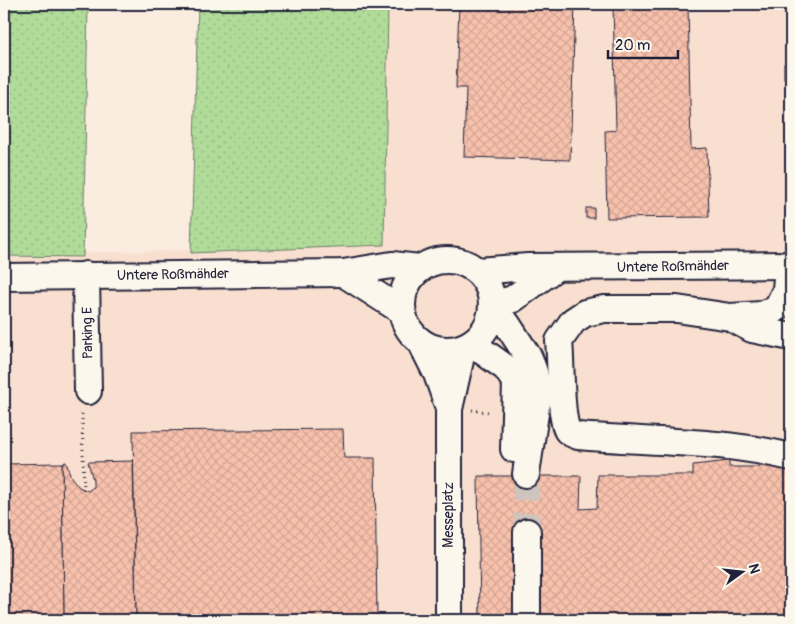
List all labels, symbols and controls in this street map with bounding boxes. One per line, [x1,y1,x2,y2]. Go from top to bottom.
scale bar [608,28,678,60]
text: 20 m [615,36,650,55]
street label: Untere Roßmähder [617,257,729,276]
street label: Untere Roßmähder [117,265,229,284]
street label: Parking E [79,307,96,359]
street label: Messeplatz [440,482,457,548]
north arrow [718,546,768,596]
text: N [745,562,764,576]

